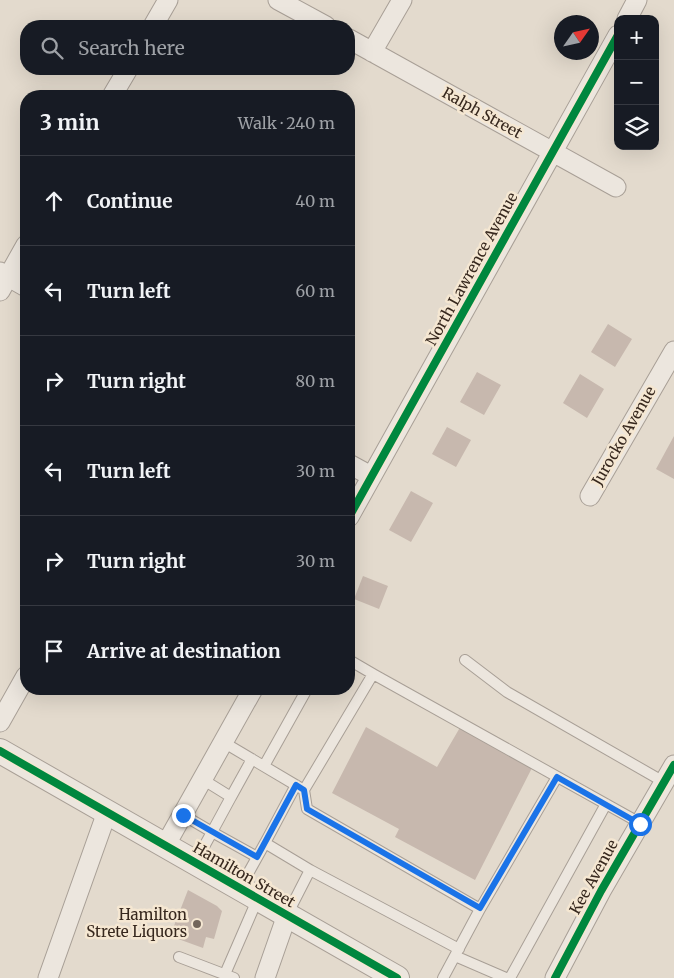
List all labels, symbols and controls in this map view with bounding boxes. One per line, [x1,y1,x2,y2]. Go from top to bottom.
north arrow [554,15,599,60]
map controls [614,15,659,150]
button: + [614,15,659,60]
search box [20,20,355,75]
icon: search [38,34,66,62]
text: Search here [78,36,185,60]
button: − [614,60,659,105]
street label: Ralph Street [439,83,526,142]
button: layers [614,105,659,150]
text: 3 min [40,109,99,136]
text: Walk · 240 m [238,113,335,133]
icon: ahead [40,187,68,215]
text: Continue [87,189,173,213]
street label: North Lawrence Avenue [421,189,522,349]
text: 40 m [295,191,335,211]
icon: left [40,277,68,305]
text: Turn left [87,279,171,303]
text: 60 m [295,281,335,301]
icon: right [40,367,68,395]
text: Turn right [87,369,186,393]
text: 80 m [296,371,335,391]
street label: Jurocko Avenue [587,383,660,490]
icon: left [40,457,68,485]
text: Turn left [87,459,171,483]
text: 30 m [296,461,335,481]
icon: right [40,547,68,575]
text: Turn right [87,549,186,573]
text: 30 m [296,551,335,571]
icon: arrive [40,637,68,665]
text: Arrive at destination [87,639,281,663]
route end [172,804,195,827]
route start [629,813,652,836]
street label: Kee Avenue [565,836,622,917]
street label: Hamilton Street [190,838,299,912]
place label: Hamilton Strete Liquors [86,905,187,941]
marker: Hamilton Strete Liquors [191,918,203,930]

